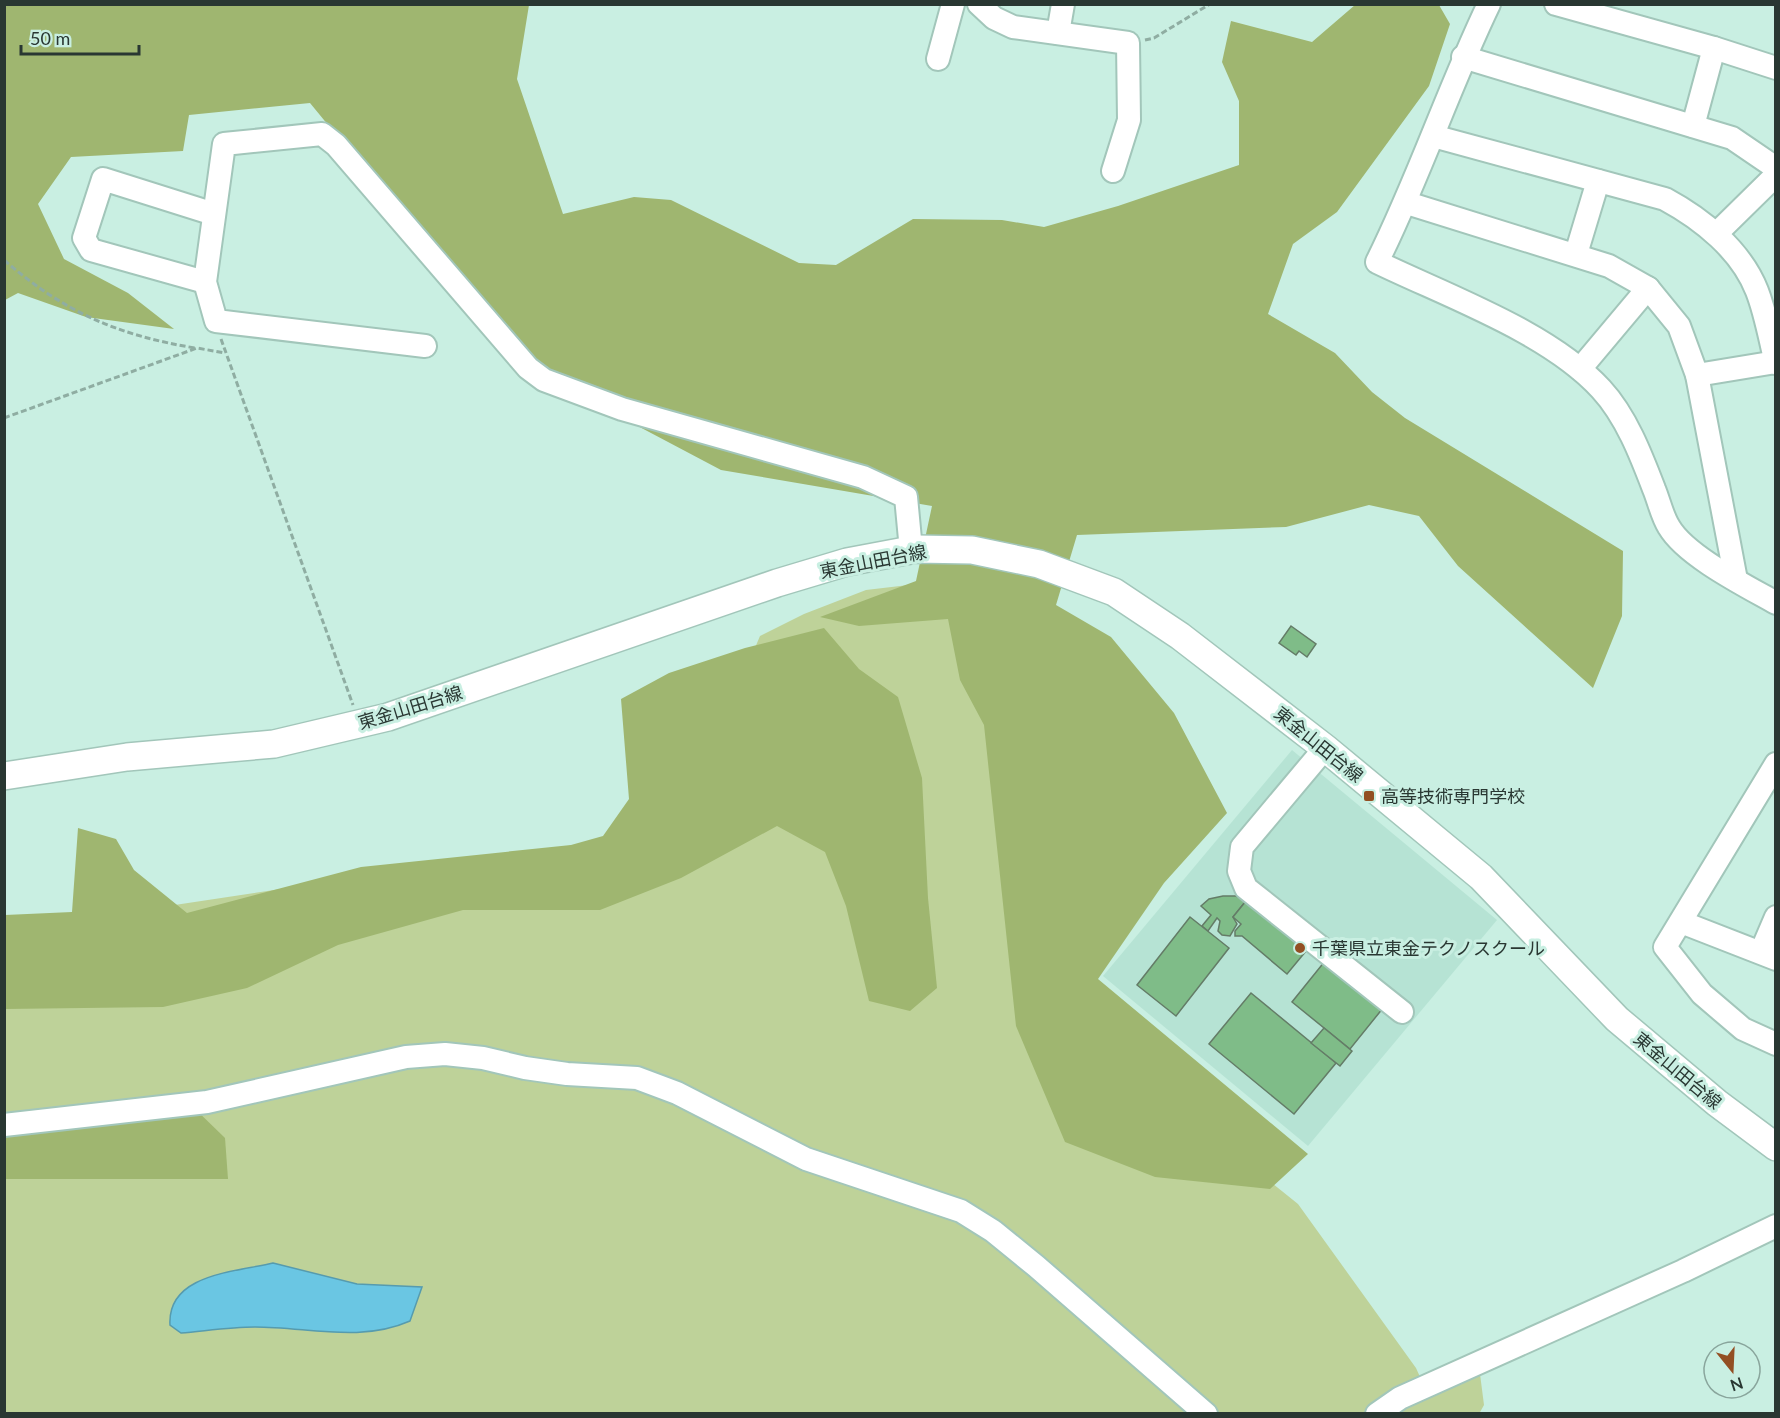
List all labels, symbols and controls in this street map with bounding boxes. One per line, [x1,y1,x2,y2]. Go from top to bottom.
scale bar [21,18,140,56]
text: 50 m [30,27,70,49]
street label: 東金山田台線 [818,540,928,582]
street label: 東金山田台線 [355,681,465,733]
street label: 東金山田台線 [1270,701,1368,787]
place label: 高等技術専門学校 [1381,785,1525,807]
marker: 高等技術専門学校 [1362,789,1376,803]
place label: 千葉県立東金テクノスクール [1312,937,1545,959]
marker: 千葉県立東金テクノスクール [1293,941,1307,955]
street label: 東金山田台線 [1630,1027,1726,1113]
north arrow [1702,1340,1762,1400]
text: N [1728,1374,1746,1396]

